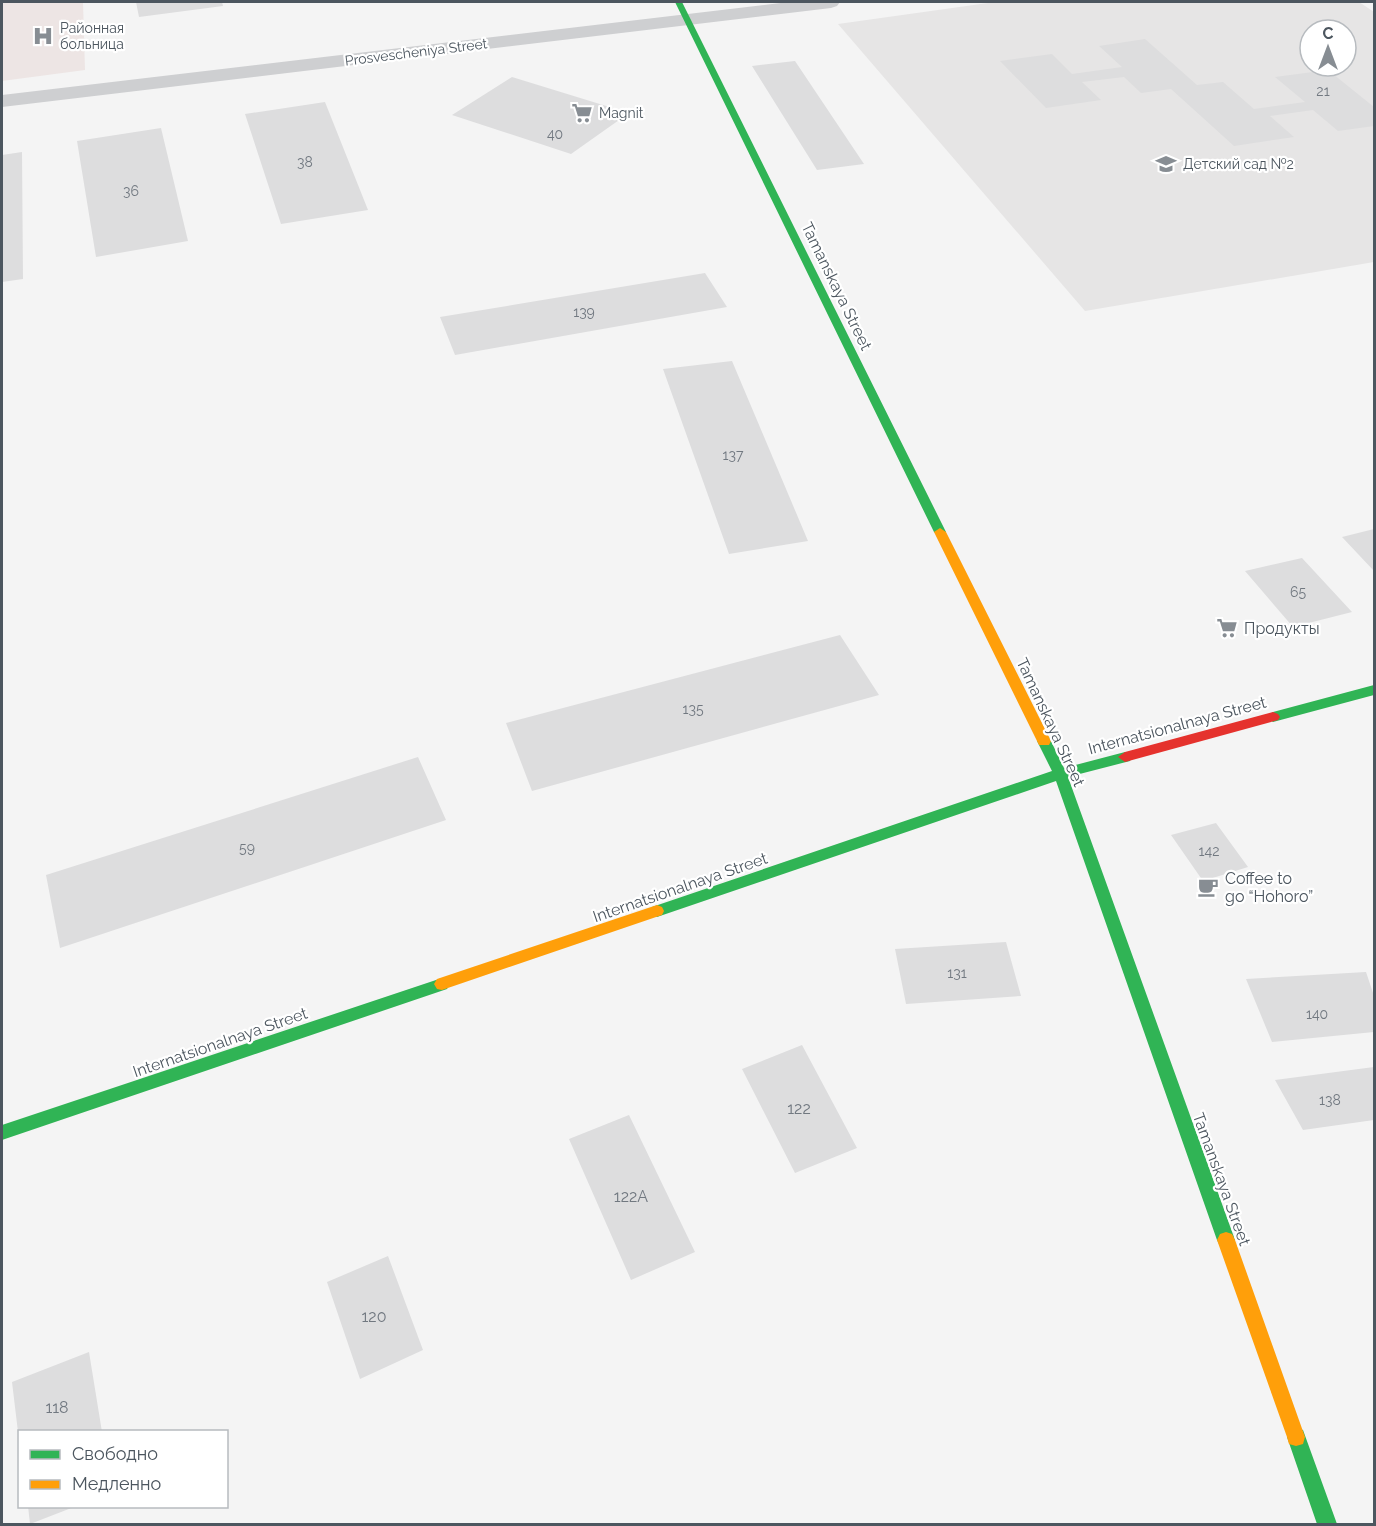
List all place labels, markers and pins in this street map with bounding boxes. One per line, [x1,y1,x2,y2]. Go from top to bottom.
place label: Районная больница [60,20,124,52]
hospital icon: Районная больница [31,24,55,48]
supermarket icon: Magnit [570,101,594,125]
place label: Magnit [599,105,644,121]
school or university icon: Детский сад №2 [1154,152,1178,176]
place label: Детский сад №2 [1183,156,1294,172]
supermarket icon: Продукты [1215,616,1239,640]
place label: Продукты [1244,619,1320,638]
place label: Coffee to go “Hohoro” [1225,869,1313,906]
cafe icon: Coffee to go “Hohoro” [1196,875,1220,899]

